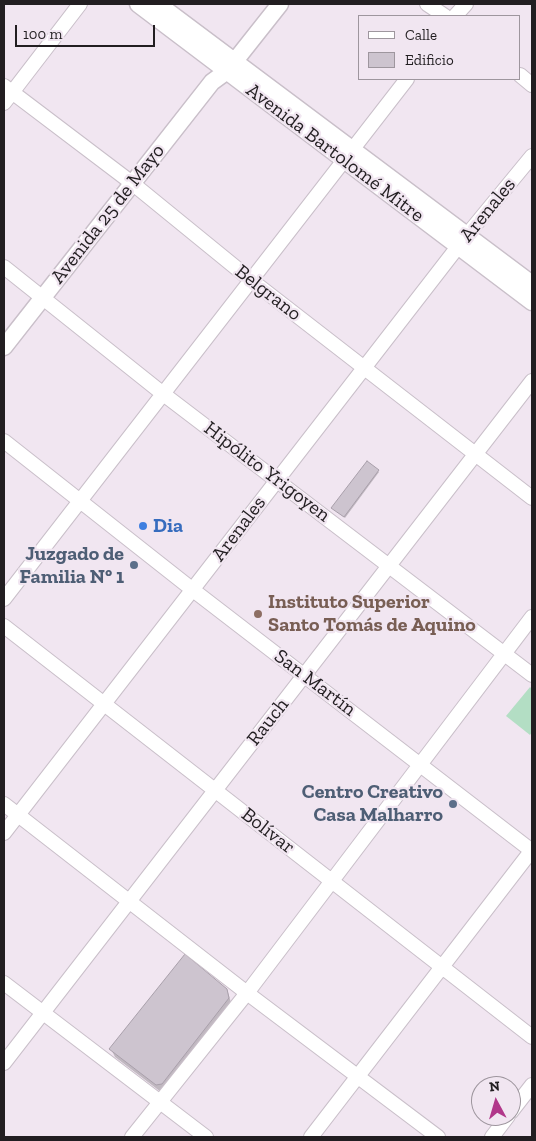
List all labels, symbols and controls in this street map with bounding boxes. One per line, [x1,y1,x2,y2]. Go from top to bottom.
scale bar [18,15,158,47]
legend [358,15,521,80]
text: 100 m [23,25,62,43]
text: Calle [405,26,437,44]
text: Edificio [405,51,454,69]
street label: Avenida Bartolomé Mitre [241,78,429,228]
street label: Avenida 25 de Mayo [46,139,170,289]
street label: Arenales [455,173,521,247]
street label: Belgrano [230,260,306,326]
street label: Hipólito Yrigoyen [199,417,335,527]
street label: Arenales [207,492,271,566]
place label: Dia [153,514,183,538]
marker: Dia [137,520,149,532]
place label: Juzgado de Familia N° 1 [19,542,124,589]
marker: Juzgado de Familia N° 1 [128,559,140,571]
place label: Instituto Superior Santo Tomás de Aquino [268,590,476,637]
marker: Instituto Superior Santo Tomás de Aquino [252,608,264,620]
street label: San Martín [269,644,361,722]
street label: Rauch [242,693,294,751]
place label: Centro Creativo Casa Malharro [302,780,443,827]
marker: Centro Creativo Casa Malharro [447,798,459,810]
street label: Bolívar [236,803,300,859]
north arrow [471,1076,521,1126]
text: N [488,1078,501,1096]

